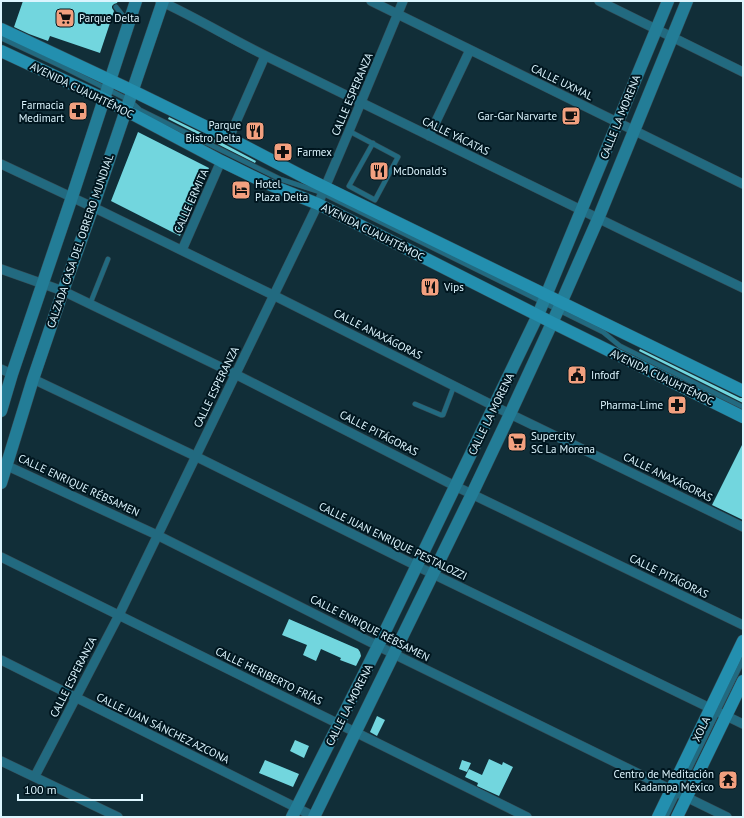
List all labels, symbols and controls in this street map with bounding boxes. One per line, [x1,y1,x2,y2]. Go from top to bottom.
supermarket icon: Parque Delta [54,7,76,29]
place label: Parque Delta [79,11,140,25]
street label: CALLE ESPERANZA [328,50,376,138]
street label: AVENIDA CUAUHTÉMOC [28,59,136,121]
street label: CALLE UXMAL [529,61,596,103]
street label: CALLE LA MORENA [597,72,644,161]
place label: Farmacia Medimart [19,98,64,125]
pharmacy icon: Farmacia Medimart [67,100,89,122]
cafe icon: Gar-Gar Narvarte [560,105,582,127]
place label: Gar-Gar Narvarte [478,109,557,123]
street label: CALLE YÁCATAS [420,114,492,158]
place label: Parque Bistro Delta [186,118,241,145]
restaurant icon: Parque Bistro Delta [244,120,266,142]
pharmacy icon: Farmex [272,141,294,163]
place label: Farmex [297,145,332,159]
street label: CALZADA CASA DEL OBRERO MUNDIAL [44,152,117,330]
restaurant icon: McDonald's [368,160,390,182]
place label: McDonald's [393,164,447,178]
street label: CALLE ERMITA [171,166,212,235]
place label: Hotel Plaza Delta [255,177,308,204]
hotel icon: Hotel Plaza Delta [230,179,252,201]
street label: AVENIDA CUAUHTÉMOC [319,200,427,264]
restaurant icon: Vips [419,276,441,298]
place label: Vips [443,280,464,294]
street label: CALLE ANAXÁGORAS [331,306,425,362]
street label: CALLE ESPERANZA [190,344,242,430]
street label: AVENIDA CUAUHTÉMOC [608,346,716,408]
public building icon: Infodf [566,364,588,386]
place label: Infodf [591,368,619,382]
street label: CALLE LA MORENA [465,370,517,457]
pharmacy icon: Pharma-Lime [666,394,688,416]
place label: Pharma-Lime [600,398,663,412]
street label: CALLE PITÁGORAS [337,407,421,459]
place label: Supercity SC La Morena [531,429,595,456]
supermarket icon: Supercity SC La Morena [506,431,528,453]
street label: CALLE ANAXÁGORAS [621,449,715,505]
street label: CALLE ENRIQUE RÉBSAMEN [16,451,142,519]
street label: CALLE JUAN ENRIQUE PESTALOZZI [317,499,469,583]
street label: CALLE PITÁGORAS [627,551,711,601]
street label: CALLE ENRIQUE RÉBSAMEN [308,592,432,664]
street label: CALLE ESPERANZA [47,634,100,720]
street label: CALLE HERIBERTO FRÍAS [213,644,325,708]
street label: CALLE LA MORENA [322,661,376,748]
street label: CALLE JUAN SÁNCHEZ AZCONA [94,690,232,767]
street label: XOLA [689,714,713,744]
place label: Centro de Meditación Kadampa México [614,767,714,794]
temple icon: Centro de Meditación Kadampa México [717,769,739,791]
scale bar [18,776,142,802]
text: 100 m [24,782,57,797]

